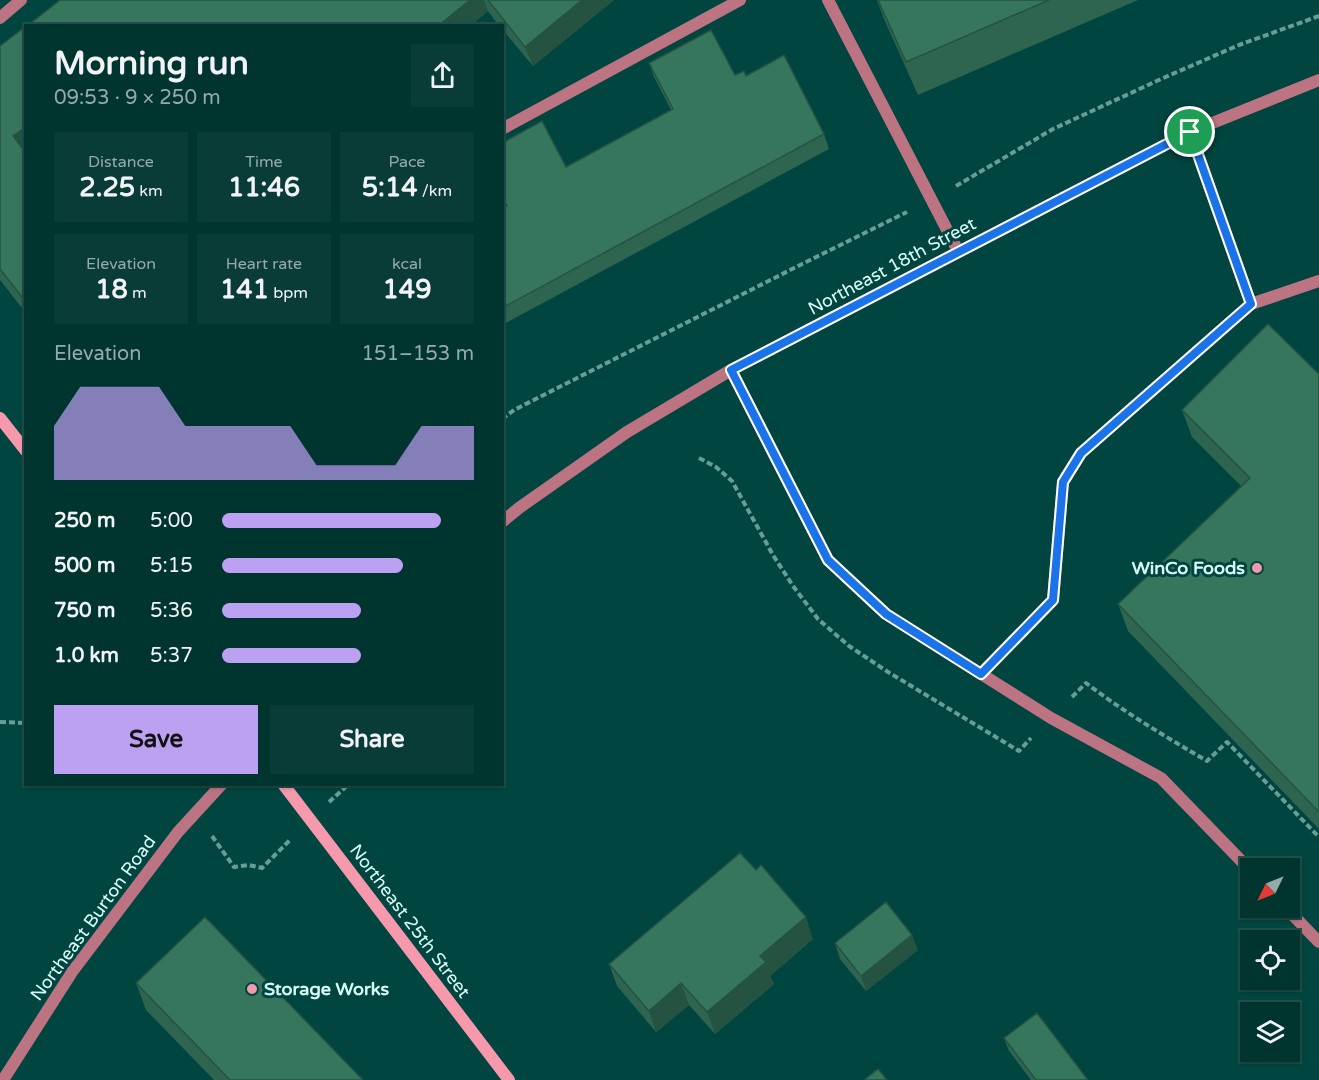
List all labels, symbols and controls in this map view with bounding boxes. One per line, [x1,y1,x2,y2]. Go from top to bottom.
text: Morning run [54,44,249,83]
button: share [411,44,474,107]
text: 09:53 · 9 × 250 m [54,86,221,110]
pin [1164,106,1215,157]
icon: arrive [1173,115,1206,148]
text: Distance [88,152,154,172]
text: Time [245,152,283,172]
text: Pace [389,152,425,172]
text: 2.25 [79,172,135,203]
text: 11:46 [228,172,300,203]
text: 5:14 [362,172,418,203]
text: km [135,181,163,201]
text: /km [418,181,452,201]
street label: Northeast 18th Street [804,212,980,320]
text: Elevation [86,254,156,274]
text: Heart rate [226,254,302,274]
text: kcal [392,254,422,274]
text: 18 [95,274,128,305]
text: 141 [220,274,269,305]
text: 149 [383,274,431,305]
text: m [128,283,147,303]
text: bpm [269,283,308,303]
text: Elevation [54,342,141,366]
text: 151–153 m [361,342,474,366]
text: 250 m [54,509,115,533]
text: 5:00 [150,509,193,533]
text: 500 m [54,554,115,578]
text: 5:15 [150,554,193,578]
place label: WinCo Foods [1132,557,1245,579]
marker: WinCo Foods [1250,561,1264,575]
text: 750 m [54,599,115,623]
text: 5:36 [150,599,193,623]
text: 1.0 km [54,644,119,668]
text: 5:37 [150,644,193,668]
button: Save [54,705,258,774]
button: Share [270,705,474,774]
street label: Northeast Burton Road [26,831,160,1005]
street label: Northeast 25th Street [345,840,475,1002]
north arrow [1240,858,1300,918]
map controls [1240,858,1300,1062]
button: locate [1240,930,1300,990]
place label: Storage Works [264,978,390,1000]
marker: Storage Works [245,982,259,996]
button: layers [1240,1002,1300,1062]

